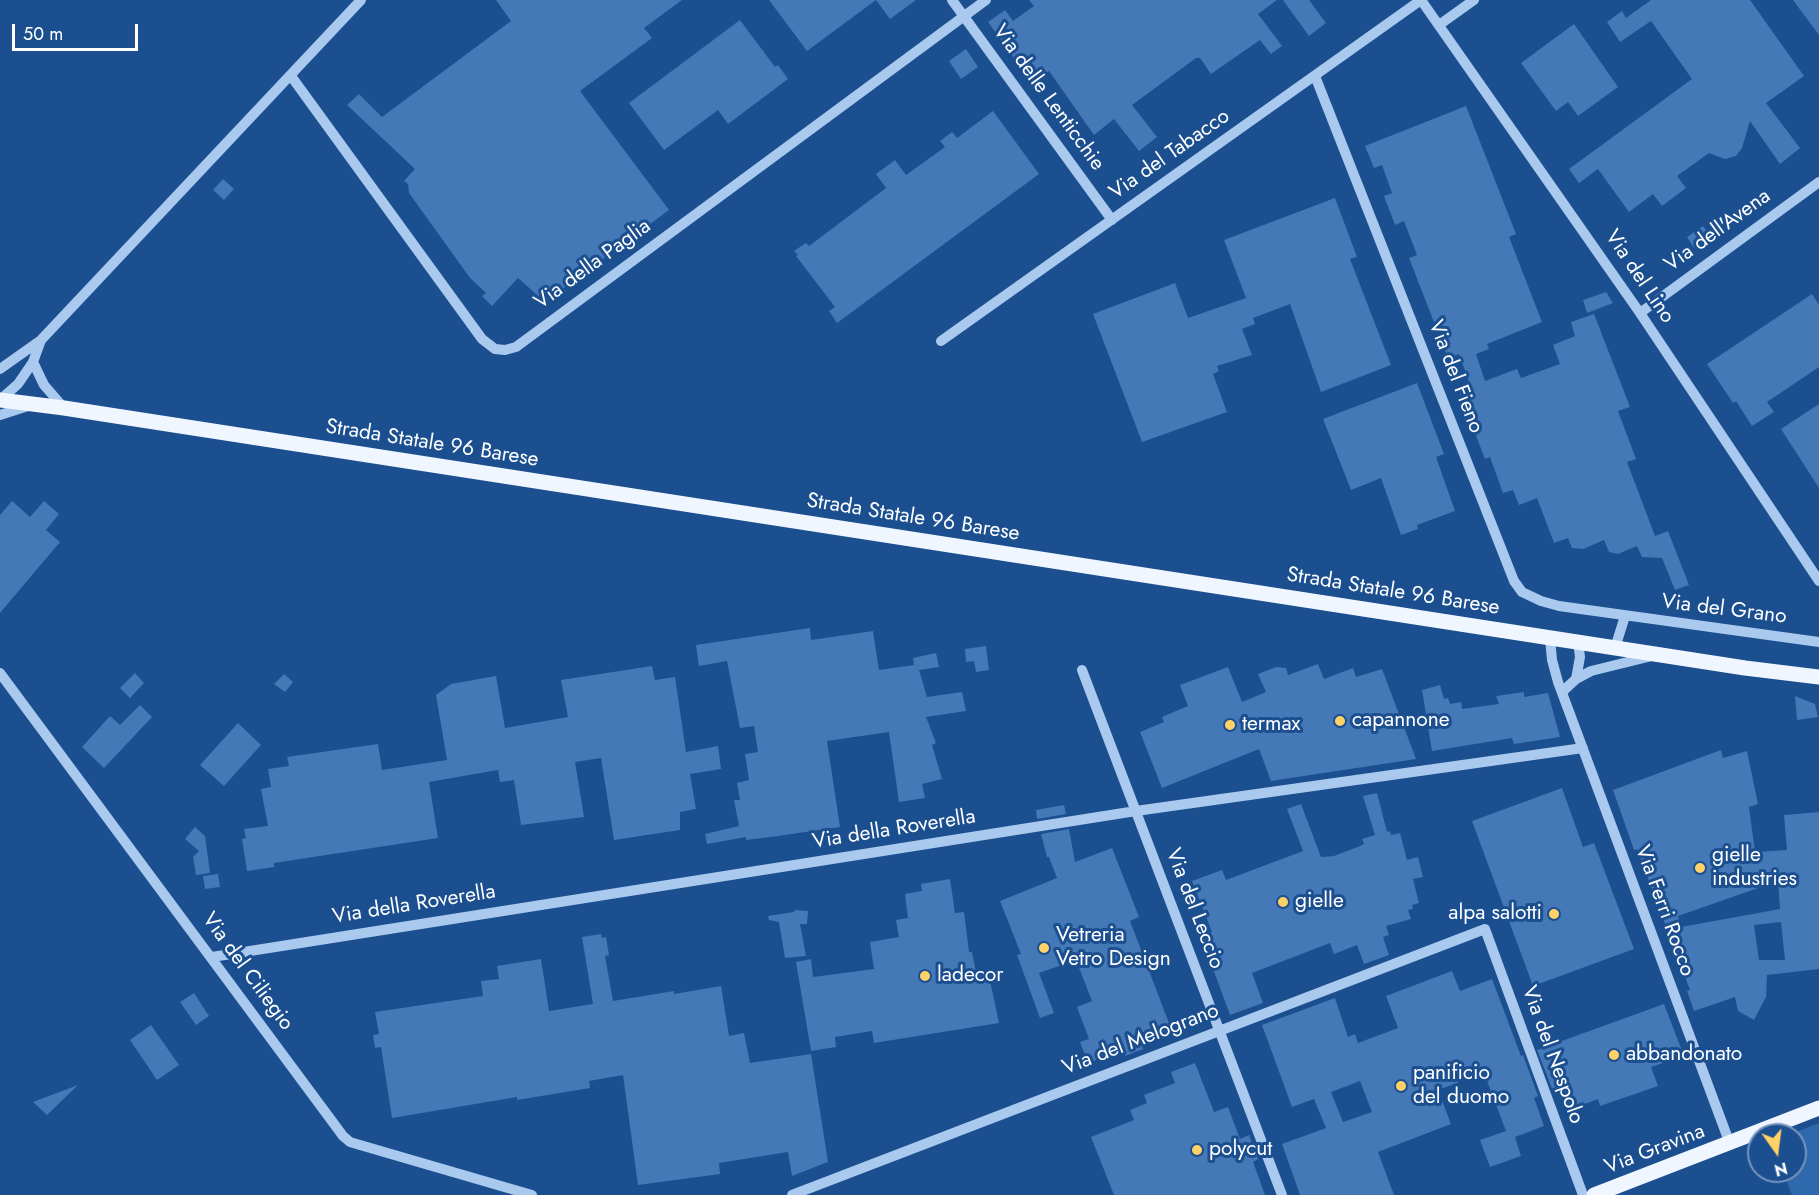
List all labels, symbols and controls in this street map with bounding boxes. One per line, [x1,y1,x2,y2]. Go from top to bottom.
scale bar [15,12,141,50]
street label: Via delle Lenticchie [987,20,1109,176]
text: 50 m [23,21,63,47]
street label: Via del Tabacco [1105,104,1235,206]
street label: Via dell'Avena [1660,184,1776,278]
street label: Via della Paglia [530,214,656,316]
street label: Via del Lino [1599,226,1679,328]
street label: Via del Fieno [1422,317,1488,437]
street label: Strada Statale 96 Barese [324,415,540,473]
street label: Strada Statale 96 Barese [805,489,1021,547]
street label: Strada Statale 96 Barese [1285,563,1501,621]
street label: Via del Grano [1660,590,1788,630]
place label: capannone [1352,708,1450,734]
place label: termax [1242,712,1300,738]
marker: capannone [1333,714,1347,728]
marker: termax [1223,718,1237,732]
street label: Via della Roverella [811,805,977,855]
street label: Via Ferri Rocco [1629,842,1699,980]
place label: gielle industries [1712,843,1797,893]
street label: Via del Leccio [1159,845,1229,973]
marker: gielle industries [1693,861,1707,875]
street label: Via della Roverella [331,880,497,930]
place label: gielle [1295,889,1344,915]
marker: gielle [1276,895,1290,909]
place label: alpa salotti [1448,901,1542,927]
marker: alpa salotti [1547,907,1561,921]
street label: Via del Ciliegio [196,908,298,1036]
place label: Vetreria Vetro Design [1056,923,1171,973]
marker: Vetreria Vetro Design [1037,941,1051,955]
place label: ladecor [937,963,1003,989]
marker: ladecor [918,969,932,983]
street label: Via del Nespolo [1515,983,1589,1127]
street label: Via del Melograno [1059,999,1223,1081]
place label: abbandonato [1626,1042,1742,1068]
marker: abbandonato [1607,1048,1621,1062]
place label: panificio del duomo [1413,1061,1509,1111]
marker: panificio del duomo [1394,1079,1408,1093]
street label: Via Gravina [1601,1119,1709,1181]
north arrow [1747,1123,1807,1183]
place label: polycut [1209,1137,1272,1163]
marker: polycut [1190,1143,1204,1157]
text: N [1772,1156,1790,1182]

